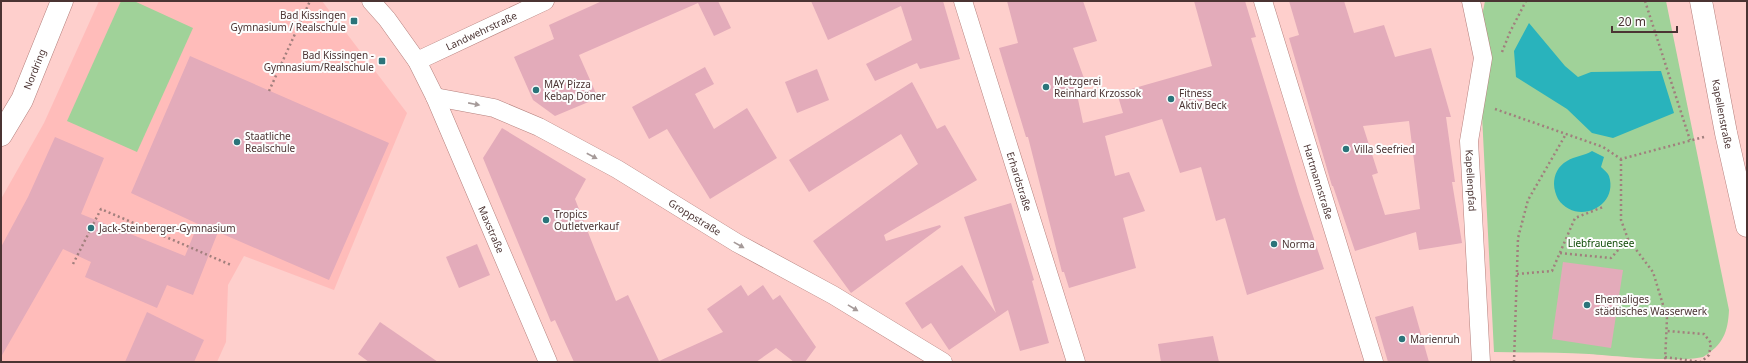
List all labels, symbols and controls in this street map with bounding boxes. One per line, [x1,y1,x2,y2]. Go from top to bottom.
place label: Bad Kissingen Gymnasium / Realschule [230,8,346,34]
street label: Landwehrstraße [443,8,519,54]
scale bar [1612,8,1677,34]
text: 20 m [1618,13,1646,30]
marker: Bad Kissingen Gymnasium / Realschule [349,16,359,26]
street label: Nordring [20,47,49,92]
place label: Bad Kissingen - Gymnasium/Realschule [264,48,374,74]
marker: Bad Kissingen - Gymnasium/Realschule [377,56,387,66]
place label: Metzgerei Reinhard Krzossok [1054,74,1142,100]
place label: MAY Pizza Kebap Döner [544,77,606,103]
street label: Kapellenstraße [1709,78,1736,150]
marker: Metzgerei Reinhard Krzossok [1041,82,1051,92]
marker: MAY Pizza Kebap Döner [531,85,541,95]
place label: Fitness Aktiv Beck [1179,86,1228,112]
marker: Fitness Aktiv Beck [1166,94,1176,104]
one-way arrow [468,101,480,107]
place label: Staatliche Realschule [245,129,296,155]
marker: Staatliche Realschule [232,137,242,147]
street label: Hartmannstraße [1300,142,1337,221]
place label: Villa Seefried [1354,142,1415,156]
marker: Villa Seefried [1341,144,1351,154]
street label: Kapellenpfad [1462,149,1480,212]
street label: Erhardstraße [1004,150,1035,213]
one-way arrow [586,152,598,159]
street label: Groppstraße [666,195,724,239]
street label: Maxstraße [475,204,508,256]
place label: Tropics Outletverkauf [554,207,619,233]
marker: Tropics Outletverkauf [541,215,551,225]
place label: Jack-Steinberger-Gymnasium [98,221,236,235]
marker: Jack-Steinberger-Gymnasium [86,223,96,233]
park label: Liebfrauensee [1568,236,1635,250]
place label: Norma [1282,237,1315,251]
marker: Norma [1269,239,1279,249]
one-way arrow [734,241,745,248]
place label: Ehemaliges städtisches Wasserwerk [1595,292,1708,318]
marker: Ehemaliges städtisches Wasserwerk [1582,300,1592,310]
one-way arrow [847,304,859,311]
place label: Marienruh [1410,332,1460,346]
marker: Marienruh [1397,334,1407,344]

